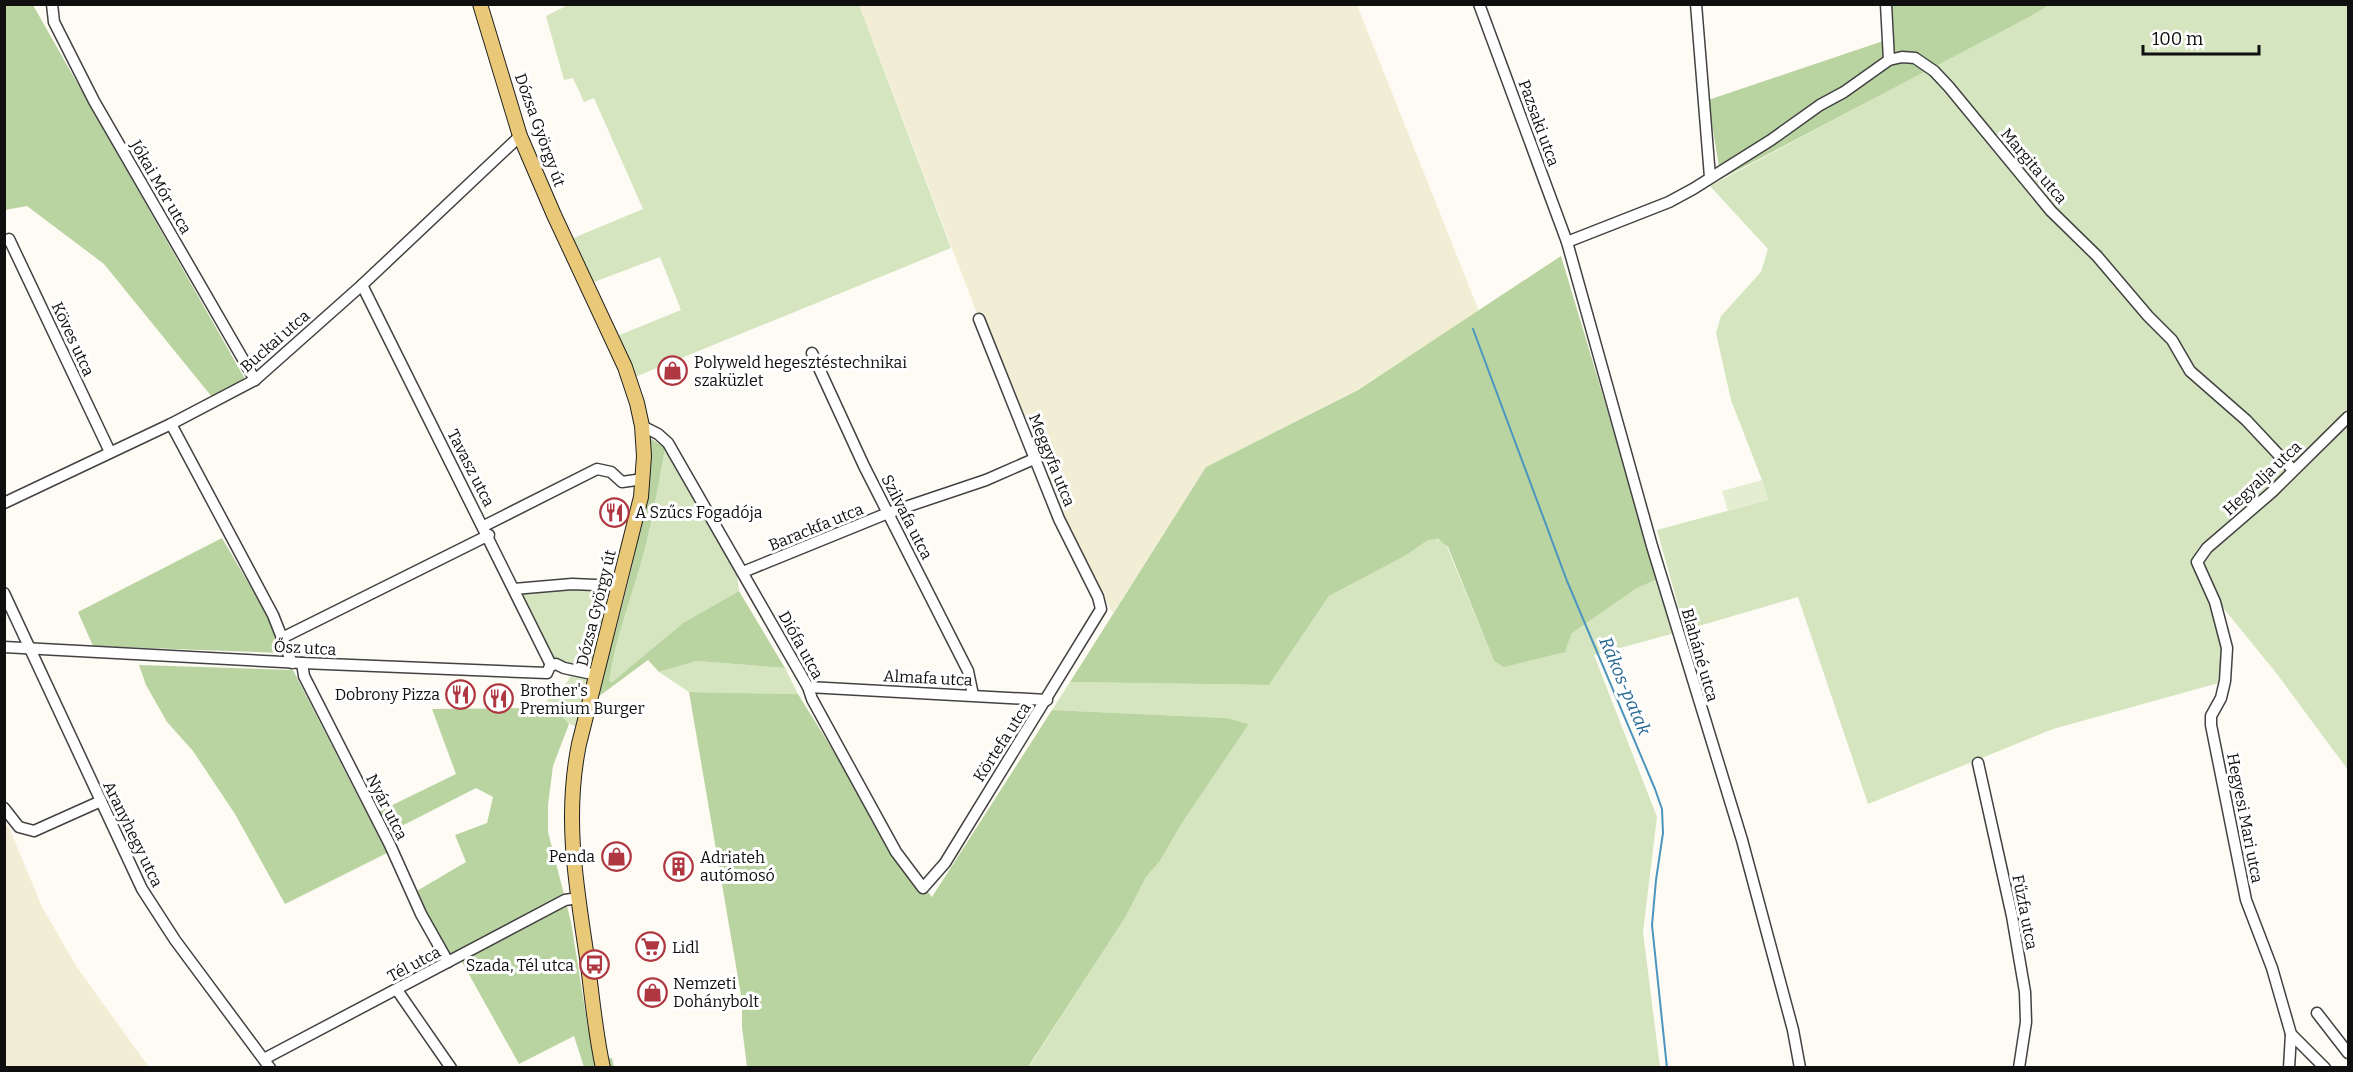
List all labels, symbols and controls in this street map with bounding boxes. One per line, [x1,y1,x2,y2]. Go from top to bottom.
scale bar [2143,18,2258,56]
text: 100 m [2152,28,2203,50]
street label: Dózsa György út [511,71,569,190]
street label: Pazsaki utca [1515,77,1564,169]
street label: Margita utca [1997,124,2071,208]
street label: Jókai Mór utca [126,136,196,238]
street label: Köves utca [48,299,98,379]
street label: Buckai utca [237,306,314,376]
place label: Polyweld hegesztéstechnikai szaküzlet [694,353,907,390]
shop icon: Polyweld hegesztéstechnikai szaküzlet [657,355,689,387]
street label: Meggyfa utca [1025,411,1079,509]
street label: Tavasz utca [443,426,499,510]
street label: Hegyalja utca [2219,437,2305,519]
street label: Szilvafa utca [877,471,937,563]
restaurant icon: A Szűcs Fogadója [598,496,630,528]
street label: Barackfa utca [766,499,866,555]
place label: A Szűcs Fogadója [635,503,763,522]
street label: Dózsa György út [572,548,620,668]
street label: Blaháné utca [1678,606,1722,704]
street label: Diófa utca [775,608,828,683]
water label: Rákos-patak [1594,634,1656,739]
street label: Ősz utca [273,636,337,659]
street label: Almafa utca [883,666,973,690]
restaurant icon: Dobrony Pizza [445,678,477,710]
place label: Brother's Premium Burger [520,681,645,718]
restaurant icon: Brother's Premium Burger [483,683,515,715]
place label: Dobrony Pizza [335,685,440,704]
street label: Körtefa utca [969,699,1035,785]
street label: Hegyesi Mari utca [2223,751,2267,885]
street label: Nyár utca [362,771,412,843]
street label: Aranyhegy utca [99,778,167,890]
shop icon: Penda [600,840,632,872]
place label: Penda [549,847,595,866]
place label: Adriateh autómosó [700,848,775,885]
building icon: Adriateh autómosó [663,850,695,882]
street label: Fűzfa utca [2008,873,2042,951]
supermarket icon: Lidl [635,931,667,963]
place label: Lidl [672,938,700,957]
street label: Tél utca [384,942,444,986]
bus stop icon: Szada, Tél utca [579,949,611,981]
place label: Szada, Tél utca [466,956,574,975]
place label: Nemzeti Dohánybolt [673,974,759,1011]
shop icon: Nemzeti Dohánybolt [636,976,668,1008]

